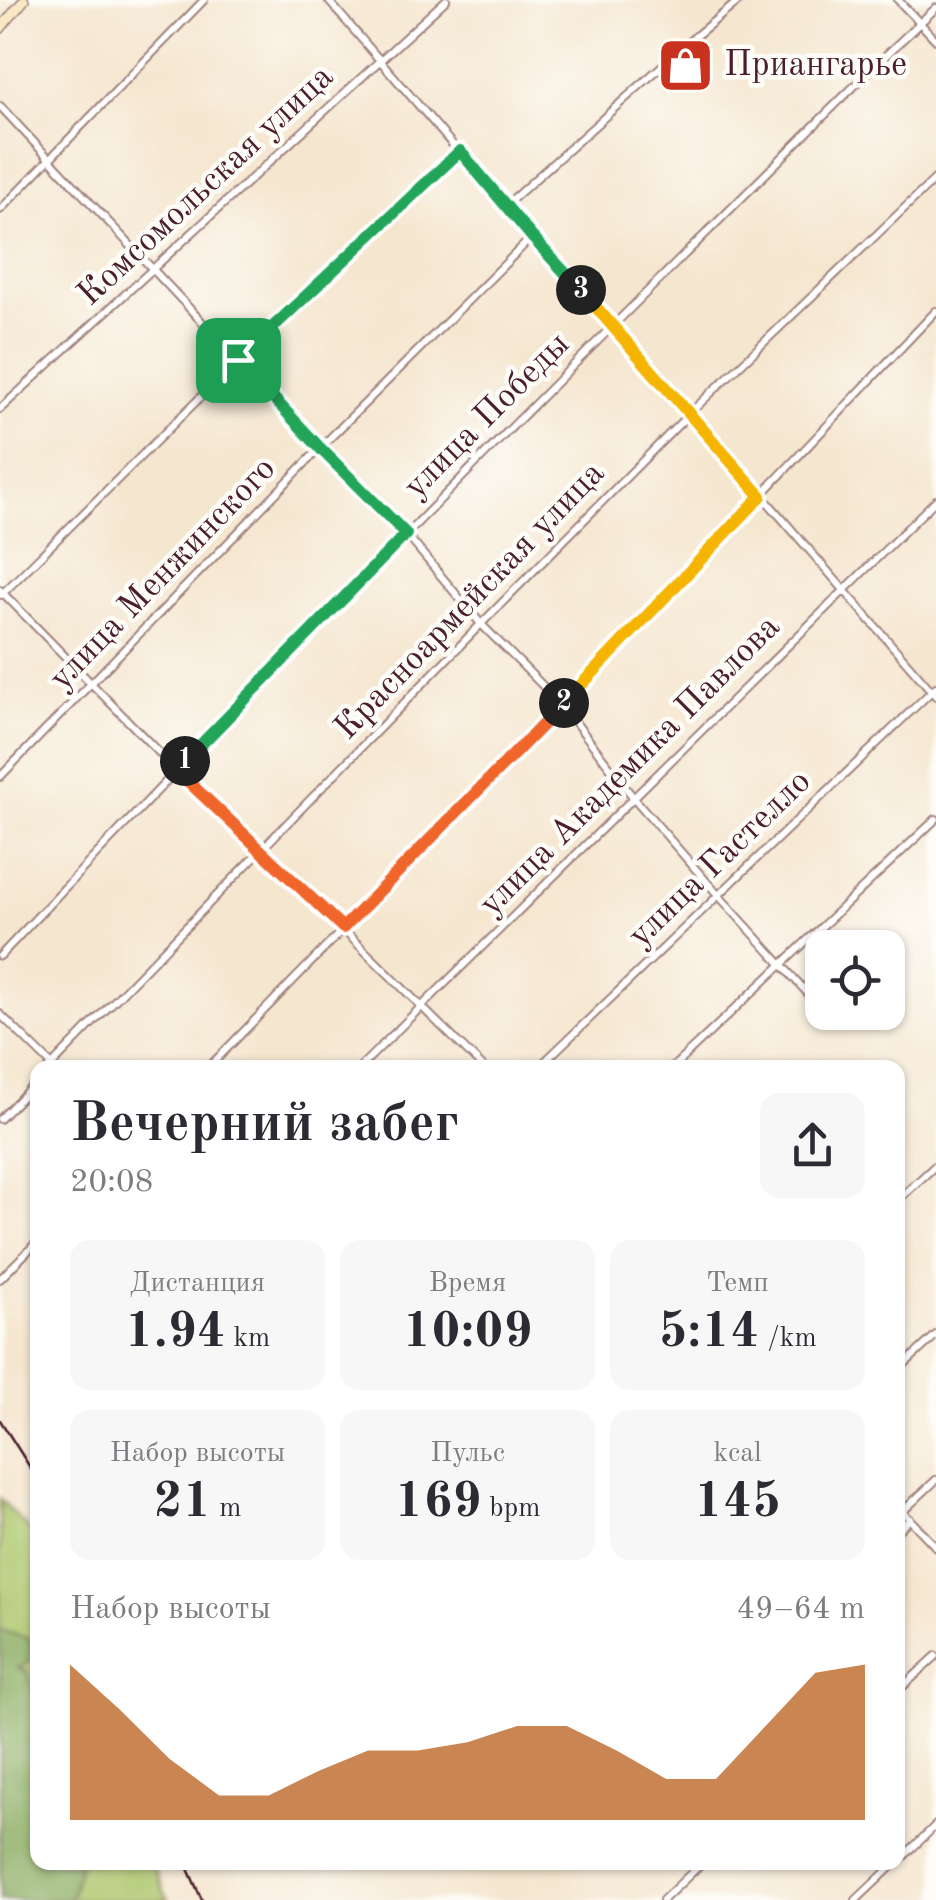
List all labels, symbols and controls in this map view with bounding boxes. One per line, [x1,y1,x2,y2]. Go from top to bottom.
shop icon: Приангарье [655,35,715,95]
place label: Приангарье [724,48,907,83]
street label: Комсомольская улица [72,59,340,313]
pin: 3 [556,265,606,315]
text: 3 [573,276,589,304]
pin [196,318,281,403]
street label: улица Победы [398,327,576,505]
icon: arrive [211,333,266,388]
street label: улица Менжинского [43,451,283,697]
street label: Красноармейская улица [329,455,611,747]
street label: улица Академика Павлова [473,609,787,923]
pin: 2 [539,678,589,728]
text: 2 [556,689,572,717]
pin: 1 [160,736,210,786]
text: 1 [177,747,193,775]
street label: улица Гастелло [622,764,818,954]
map controls [805,930,905,1030]
button: locate [805,930,905,1030]
button: share [760,1093,865,1198]
text: Вечерний забег [70,1098,459,1153]
text: 20:08 [70,1167,153,1199]
text: Дистанция [130,1270,265,1298]
text: Время [429,1270,506,1298]
text: Темп [706,1270,769,1298]
text: 1.94 [125,1308,226,1358]
text: 10:09 [403,1308,533,1358]
text: 5:14 [658,1308,759,1358]
text: km [226,1325,270,1353]
text: /km [759,1325,817,1353]
text: Набор высоты [110,1440,285,1468]
text: Пульс [430,1440,505,1468]
text: kcal [713,1440,762,1468]
text: 21 [153,1478,211,1528]
text: 169 [395,1478,482,1528]
text: 145 [694,1478,781,1528]
text: m [211,1495,242,1523]
text: bpm [482,1495,540,1523]
text: Набор высоты [70,1594,271,1626]
text: 49–64 m [737,1594,865,1626]

